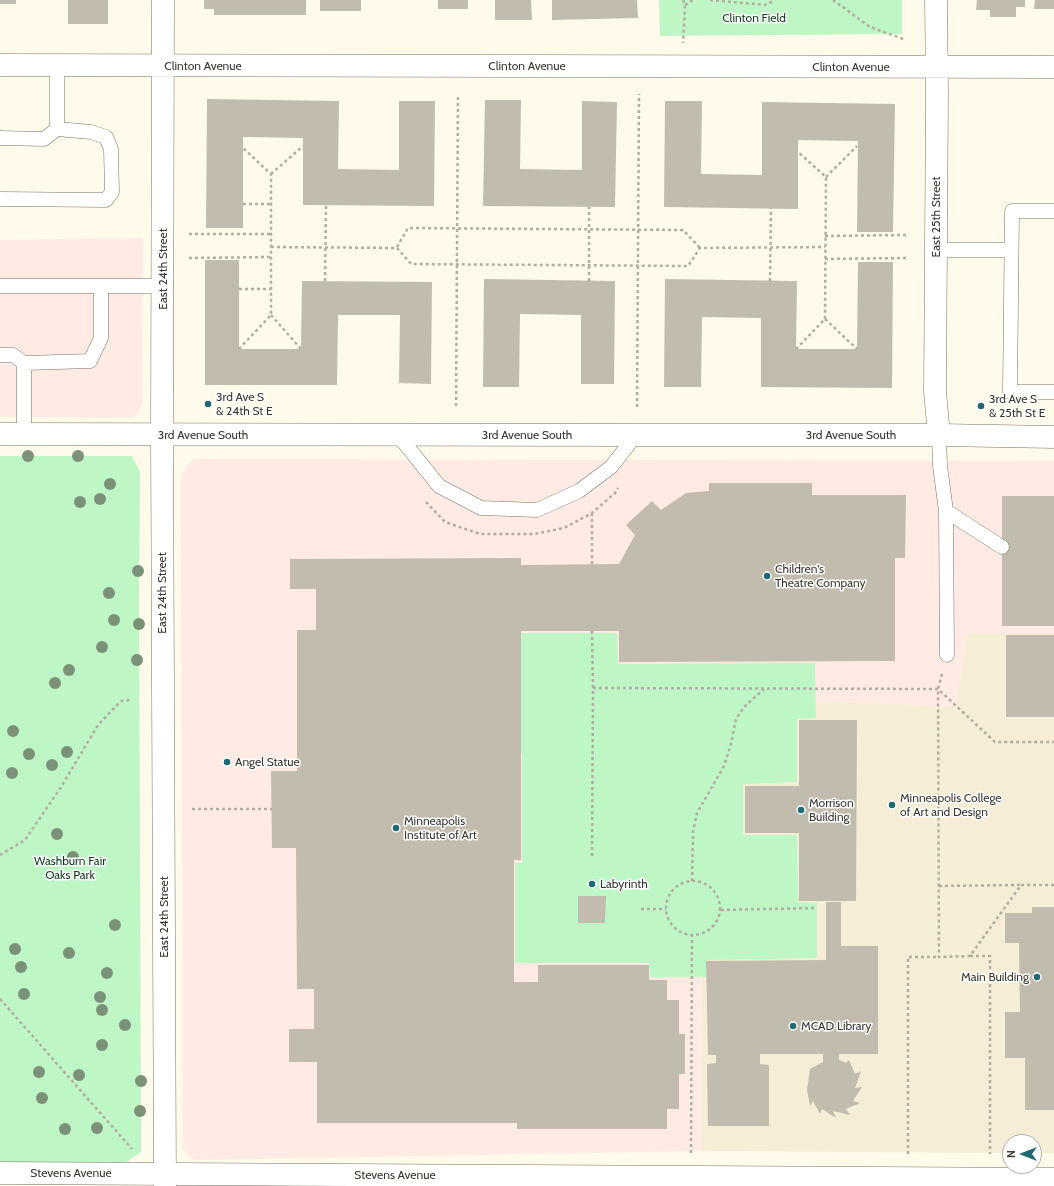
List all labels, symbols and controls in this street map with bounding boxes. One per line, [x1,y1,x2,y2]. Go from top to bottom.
park label: Clinton Field [722,11,786,25]
street label: Clinton Avenue [164,59,242,73]
street label: Clinton Avenue [488,59,566,73]
street label: Clinton Avenue [812,60,890,74]
street label: East 25th Street [929,177,943,257]
street label: East 24th Street [156,228,170,310]
place label: 3rd Ave S & 24th St E [216,390,273,418]
place label: 3rd Ave S & 25th St E [989,392,1045,420]
marker: 3rd Ave S & 24th St E [203,399,213,409]
marker: 3rd Ave S & 25th St E [976,401,986,411]
street label: 3rd Avenue South [158,428,248,442]
street label: 3rd Avenue South [482,428,572,442]
street label: 3rd Avenue South [806,428,896,442]
street label: East 24th Street [155,552,169,634]
place label: Children's Theatre Company [775,562,866,590]
marker: Children's Theatre Company [762,571,772,581]
place label: Angel Statue [235,755,300,769]
marker: Angel Statue [222,757,232,767]
place label: Minneapolis College of Art and Design [900,791,1002,819]
place label: Morrison Building [809,796,854,824]
marker: Minneapolis College of Art and Design [887,800,897,810]
marker: Morrison Building [796,805,806,815]
place label: Minneapolis Institute of Art [404,814,477,842]
marker: Minneapolis Institute of Art [391,823,401,833]
park label: Washburn Fair Oaks Park [34,854,106,882]
street label: East 24th Street [157,876,171,958]
place label: Labyrinth [600,877,648,891]
marker: Labyrinth [587,879,597,889]
place label: Main Building [961,970,1029,984]
marker: Main Building [1032,972,1042,982]
place label: MCAD Library [801,1019,871,1033]
marker: MCAD Library [788,1021,798,1031]
north arrow [1002,1134,1042,1174]
text: N [1004,1150,1018,1158]
street label: Stevens Avenue [30,1166,112,1180]
street label: Stevens Avenue [354,1168,436,1182]

